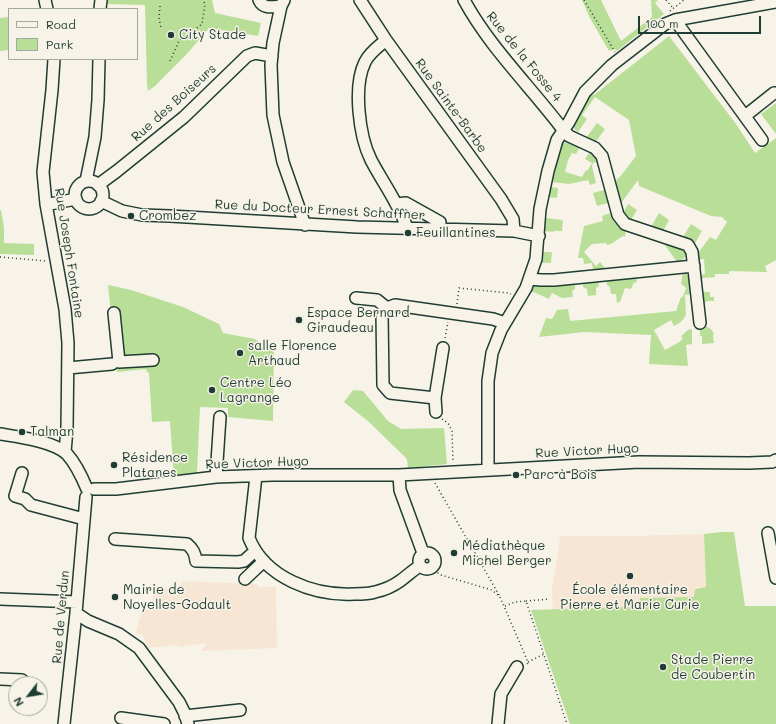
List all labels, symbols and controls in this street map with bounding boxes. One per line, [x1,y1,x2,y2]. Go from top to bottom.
legend [8,8,138,60]
scale bar [640,8,763,34]
street label: Rue de la Fosse 4 [483,9,565,105]
text: 100 m [645,15,679,31]
text: Road [46,16,76,32]
place label: City Stade [179,27,246,43]
marker: City Stade [166,30,176,40]
text: Park [46,36,73,52]
street label: Rue Sainte-Barbe [412,56,490,156]
street label: Rue des Boiseurs [128,61,220,145]
street label: Rue Joseph Fontaine [51,187,87,319]
street label: Rue du Docteur Ernest Schaffner [214,197,426,223]
place label: Crombez [139,208,196,224]
marker: Crombez [126,211,136,221]
place label: Feuillantines [416,225,495,241]
marker: Feuillantines [403,228,413,238]
place label: Espace Bernard Giraudeau [307,305,409,336]
marker: Espace Bernard Giraudeau [294,315,304,325]
place label: salle Florence Arthaud [248,338,337,369]
marker: salle Florence Arthaud [235,348,245,358]
place label: Centre Léo Lagrange [220,375,292,406]
marker: Centre Léo Lagrange [207,385,217,395]
place label: Talman [30,424,74,440]
marker: Talman [17,427,27,437]
street label: Rue Victor Hugo [535,441,639,461]
place label: Résidence Platanes [122,450,188,481]
street label: Rue Victor Hugo [205,453,309,473]
marker: Résidence Platanes [109,460,119,470]
place label: Parc à Bois [524,467,597,483]
marker: Parc à Bois [511,470,521,480]
place label: Médiathèque Michel Berger [462,538,552,569]
marker: Médiathèque Michel Berger [449,548,459,558]
street label: Rue de Verdun [49,570,73,664]
marker: École élémentaire Pierre et Marie Curie [625,571,635,581]
place label: Mairie de Noyelles-Godault [123,582,231,613]
place label: École élémentaire Pierre et Marie Curie [560,582,700,613]
marker: Mairie de Noyelles-Godault [110,592,120,602]
place label: Stade Pierre de Coubertin [671,652,755,683]
marker: Stade Pierre de Coubertin [658,662,668,672]
north arrow [8,676,48,716]
text: N [10,694,27,709]

